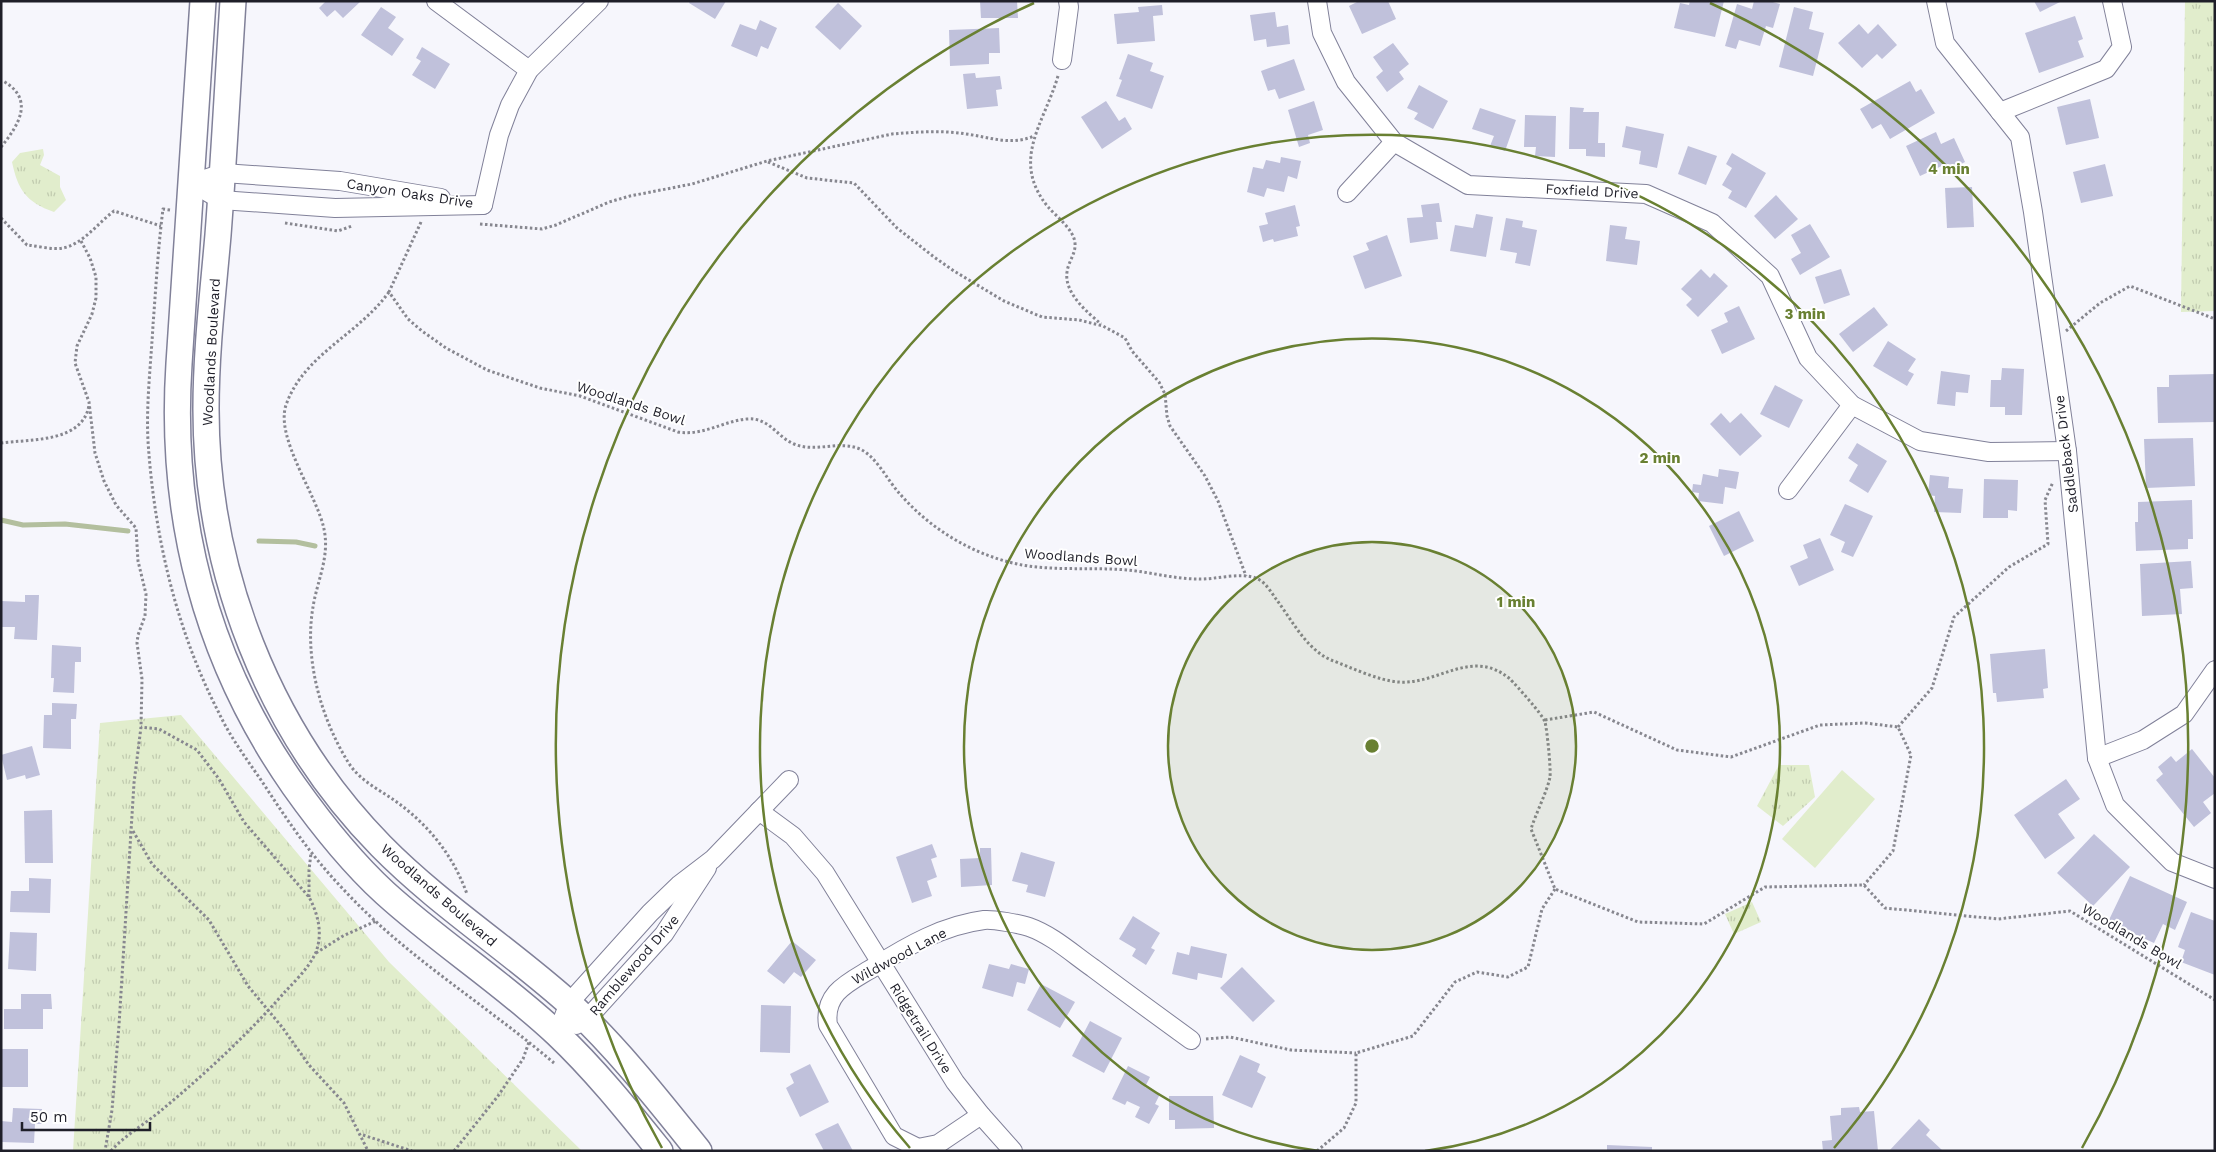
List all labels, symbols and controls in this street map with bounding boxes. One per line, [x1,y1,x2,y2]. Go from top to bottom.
text: 4 min [1928,160,1970,178]
street label: Canyon Oaks Drive [345,175,475,211]
street label: Foxfield Drive [1545,181,1639,201]
street label: Woodlands Boulevard [199,278,223,426]
text: 3 min [1785,305,1825,323]
street label: Woodlands Bowl [574,378,688,428]
street label: Saddleback Drive [2051,394,2081,514]
text: 2 min [1639,449,1681,467]
street label: Woodlands Bowl [1024,545,1139,569]
text: 1 min [1497,593,1535,611]
centre of rings [1363,737,1381,755]
street label: Woodlands Boulevard [378,840,500,950]
street label: Woodlands Bowl [2079,900,2185,972]
street label: Ramblewood Drive [586,911,682,1019]
street label: Wildwood Lane [849,924,949,988]
street label: Ridgetrail Drive [887,980,955,1076]
scale bar [22,1100,150,1132]
text: 50 m [30,1108,67,1126]

